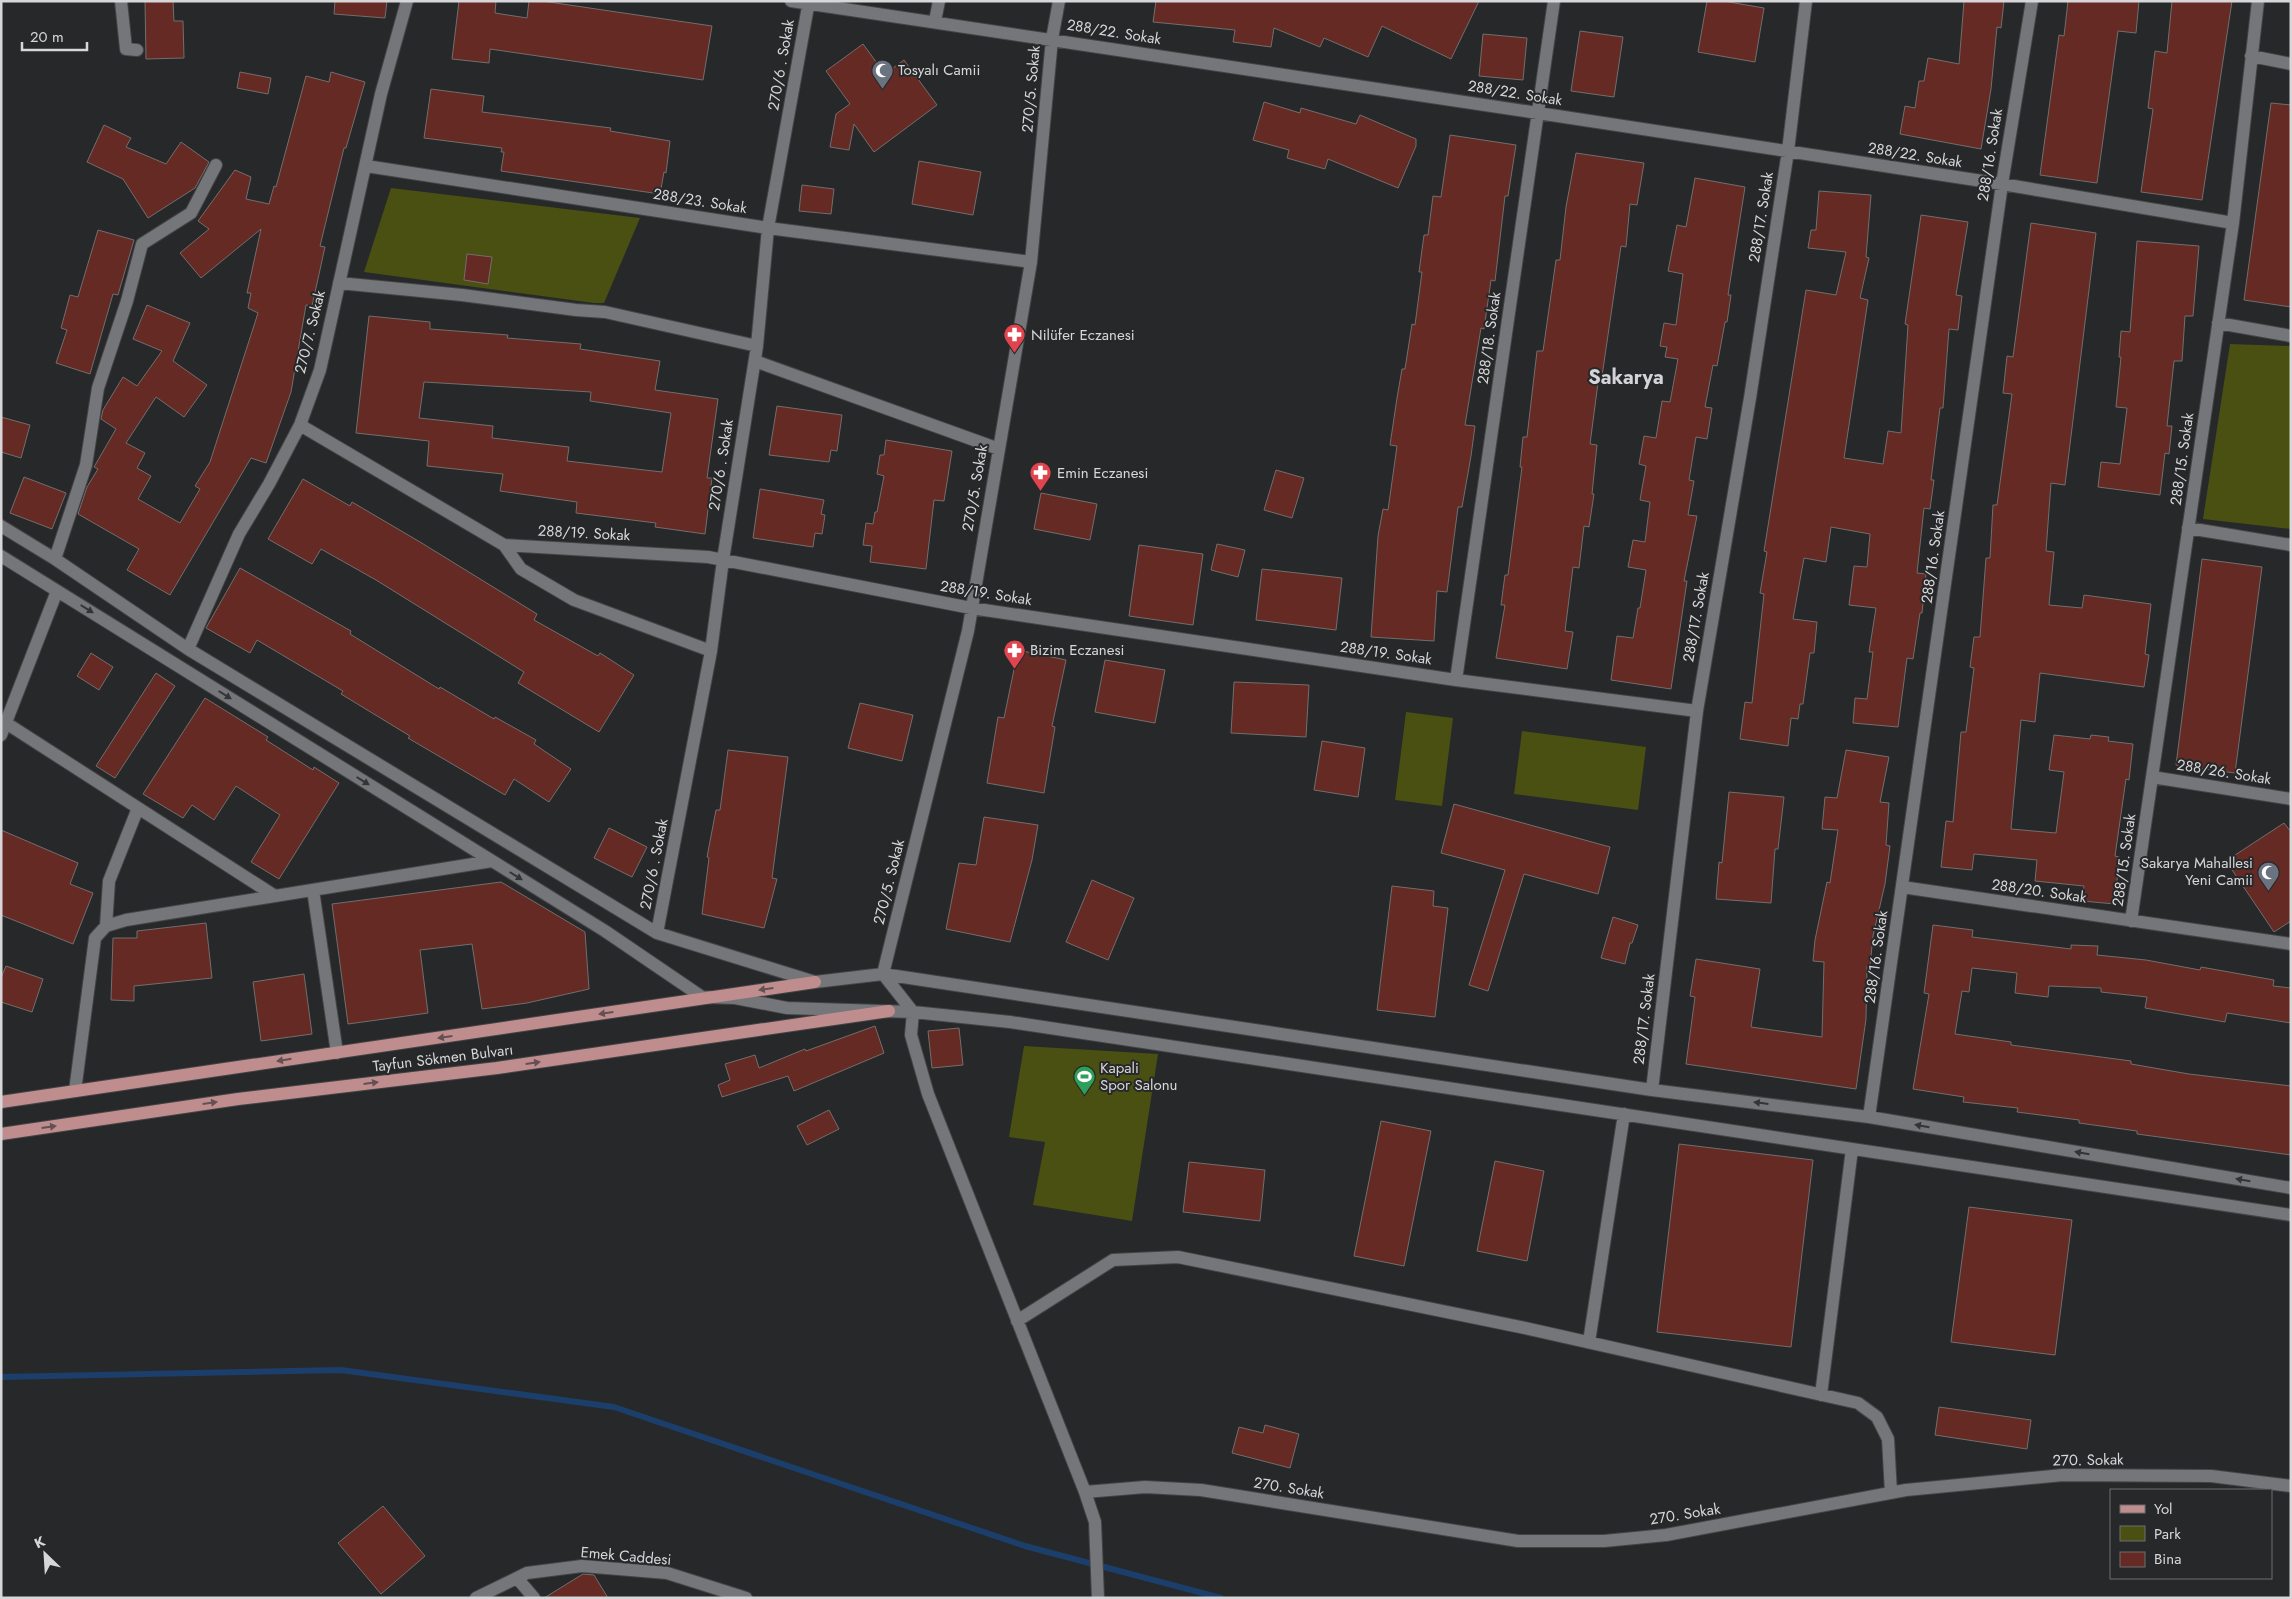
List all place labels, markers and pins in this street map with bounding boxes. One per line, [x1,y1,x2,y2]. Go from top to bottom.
mosque icon: Tosyalı Camii [870,58,894,89]
place label: Tosyalı Camii [898,59,980,81]
pharmacy icon: Nilüfer Eczanesi [1003,323,1027,354]
place label: Nilüfer Eczanesi [1031,324,1135,346]
pharmacy icon: Emin Eczanesi [1029,461,1053,492]
place label: Emin Eczanesi [1057,462,1148,484]
pharmacy icon: Bizim Eczanesi [1002,638,1026,669]
place label: Bizim Eczanesi [1030,639,1124,661]
place label: Sakarya Mahallesi Yeni Camii [2141,852,2253,891]
mosque icon: Sakarya Mahallesi Yeni Camii [2257,860,2281,891]
place label: Kapali Spor Salonu [1100,1057,1177,1096]
sports icon: Kapali Spor Salonu [1072,1065,1096,1096]

